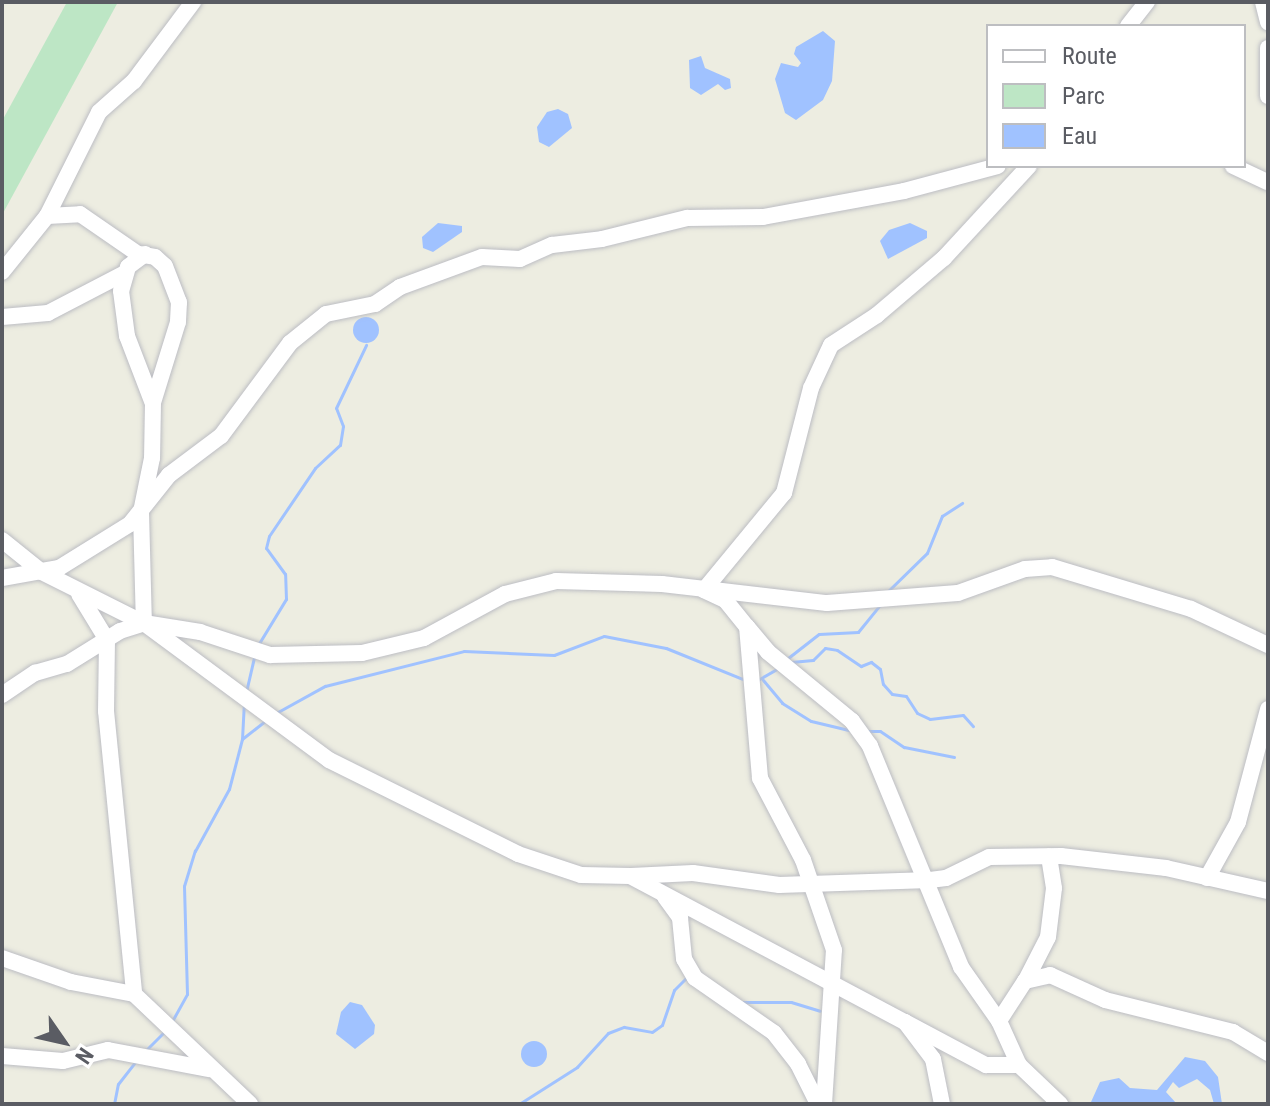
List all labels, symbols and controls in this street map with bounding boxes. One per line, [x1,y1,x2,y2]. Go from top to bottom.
legend [986,24,1246,168]
text: Route [1062,42,1117,70]
text: Parc [1062,82,1105,110]
text: Eau [1062,122,1097,150]
north arrow [24,1002,104,1082]
text: N [70,1043,98,1068]

